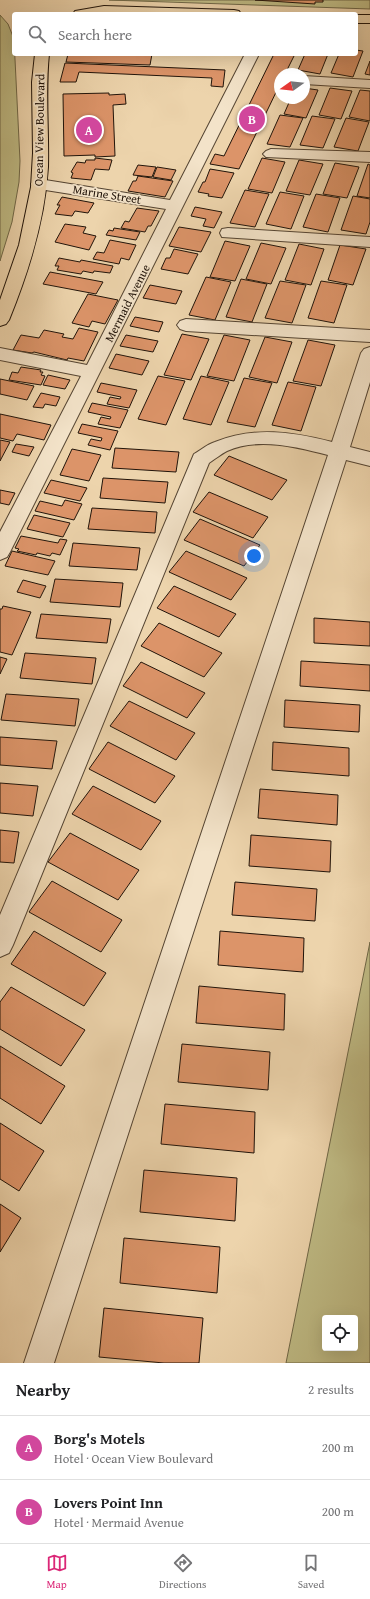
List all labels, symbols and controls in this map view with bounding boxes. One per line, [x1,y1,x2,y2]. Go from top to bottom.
search box [12,12,358,56]
icon: search [26,23,48,45]
text: Search here [58,24,132,45]
north arrow [274,68,310,104]
street label: Ocean View Boulevard [30,73,48,186]
pin: B [239,104,265,134]
pin: A [76,115,102,145]
street label: Marine Street [71,180,143,208]
street label: Mermaid Avenue [100,261,154,345]
your location [244,546,264,566]
map controls [322,1315,358,1351]
button: locate [322,1315,358,1351]
text: Nearby [16,1377,70,1402]
text: 2 results [308,1380,354,1399]
text: Borg's Motels [54,1428,145,1449]
text: A [25,1438,33,1457]
text: 200 m [322,1438,354,1457]
text: Hotel · Ocean View Boulevard [54,1449,213,1468]
text: Lovers Point Inn [54,1492,163,1513]
text: B [25,1502,33,1521]
text: 200 m [322,1502,354,1521]
text: Hotel · Mermaid Avenue [54,1513,184,1532]
tab: Map [46,1552,68,1592]
tab: Directions [159,1552,206,1592]
tab: Saved [298,1552,324,1592]

